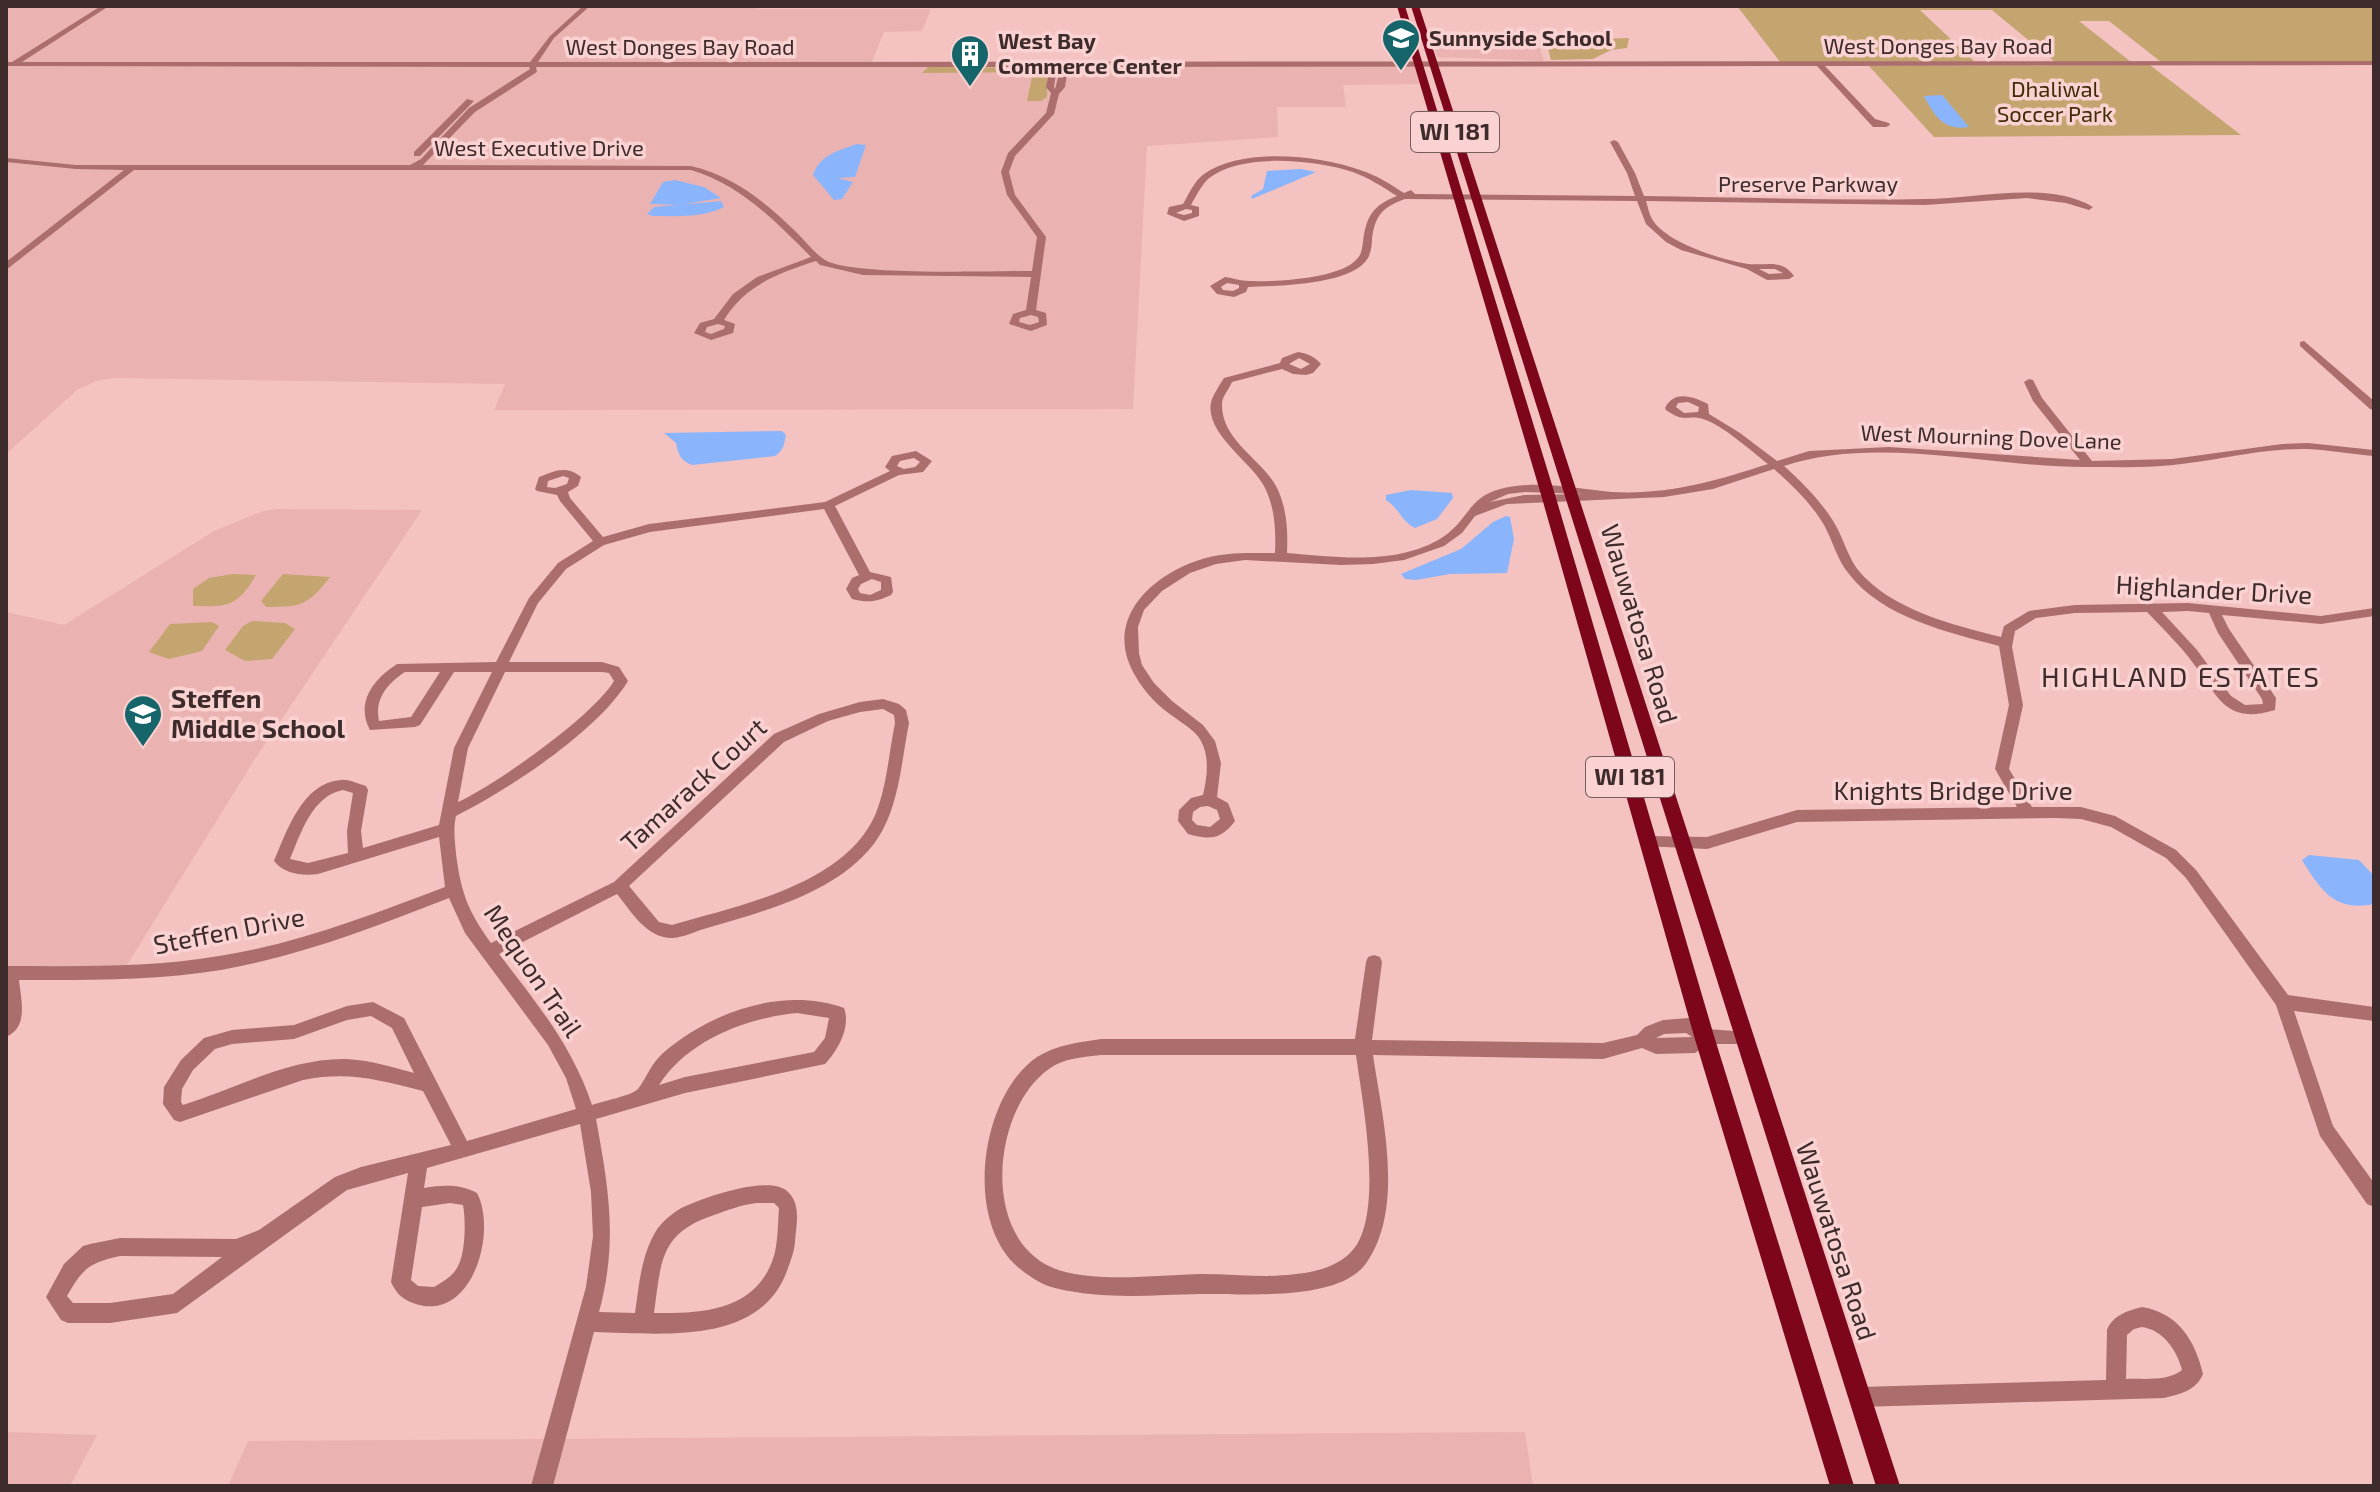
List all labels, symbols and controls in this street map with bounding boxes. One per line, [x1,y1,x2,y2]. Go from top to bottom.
school or university icon: Sunnyside School [1380,17,1422,72]
place label: Sunnyside School [1429,24,1613,51]
place label: West Bay Commerce Center [998,27,1183,78]
street label: West Donges Bay Road [1823,32,2053,58]
street label: West Donges Bay Road [565,33,795,59]
building icon: West Bay Commerce Center [949,33,991,88]
park label: Dhaliwal Soccer Park [1997,75,2113,126]
road number: WI 181 [1411,112,1499,152]
street label: West Executive Drive [434,134,644,160]
street label: Preserve Parkway [1718,170,1898,196]
street label: West Mourning Dove Lane [1860,418,2122,454]
street label: Wauwatosa Road [1595,520,1686,727]
street label: Highlander Drive [2115,568,2313,609]
district label: HIGHLAND ESTATES [2041,659,2321,693]
place label: Steffen Middle School [171,682,346,743]
school or university icon: Steffen Middle School [122,693,164,748]
street label: Tamarack Court [614,710,772,857]
road number: WI 181 [1586,757,1674,797]
street label: Knights Bridge Drive [1833,774,2073,805]
street label: Mequon Trail [479,898,590,1042]
street label: Steffen Drive [151,900,307,959]
street label: Wauwatosa Road [1791,1137,1884,1344]

